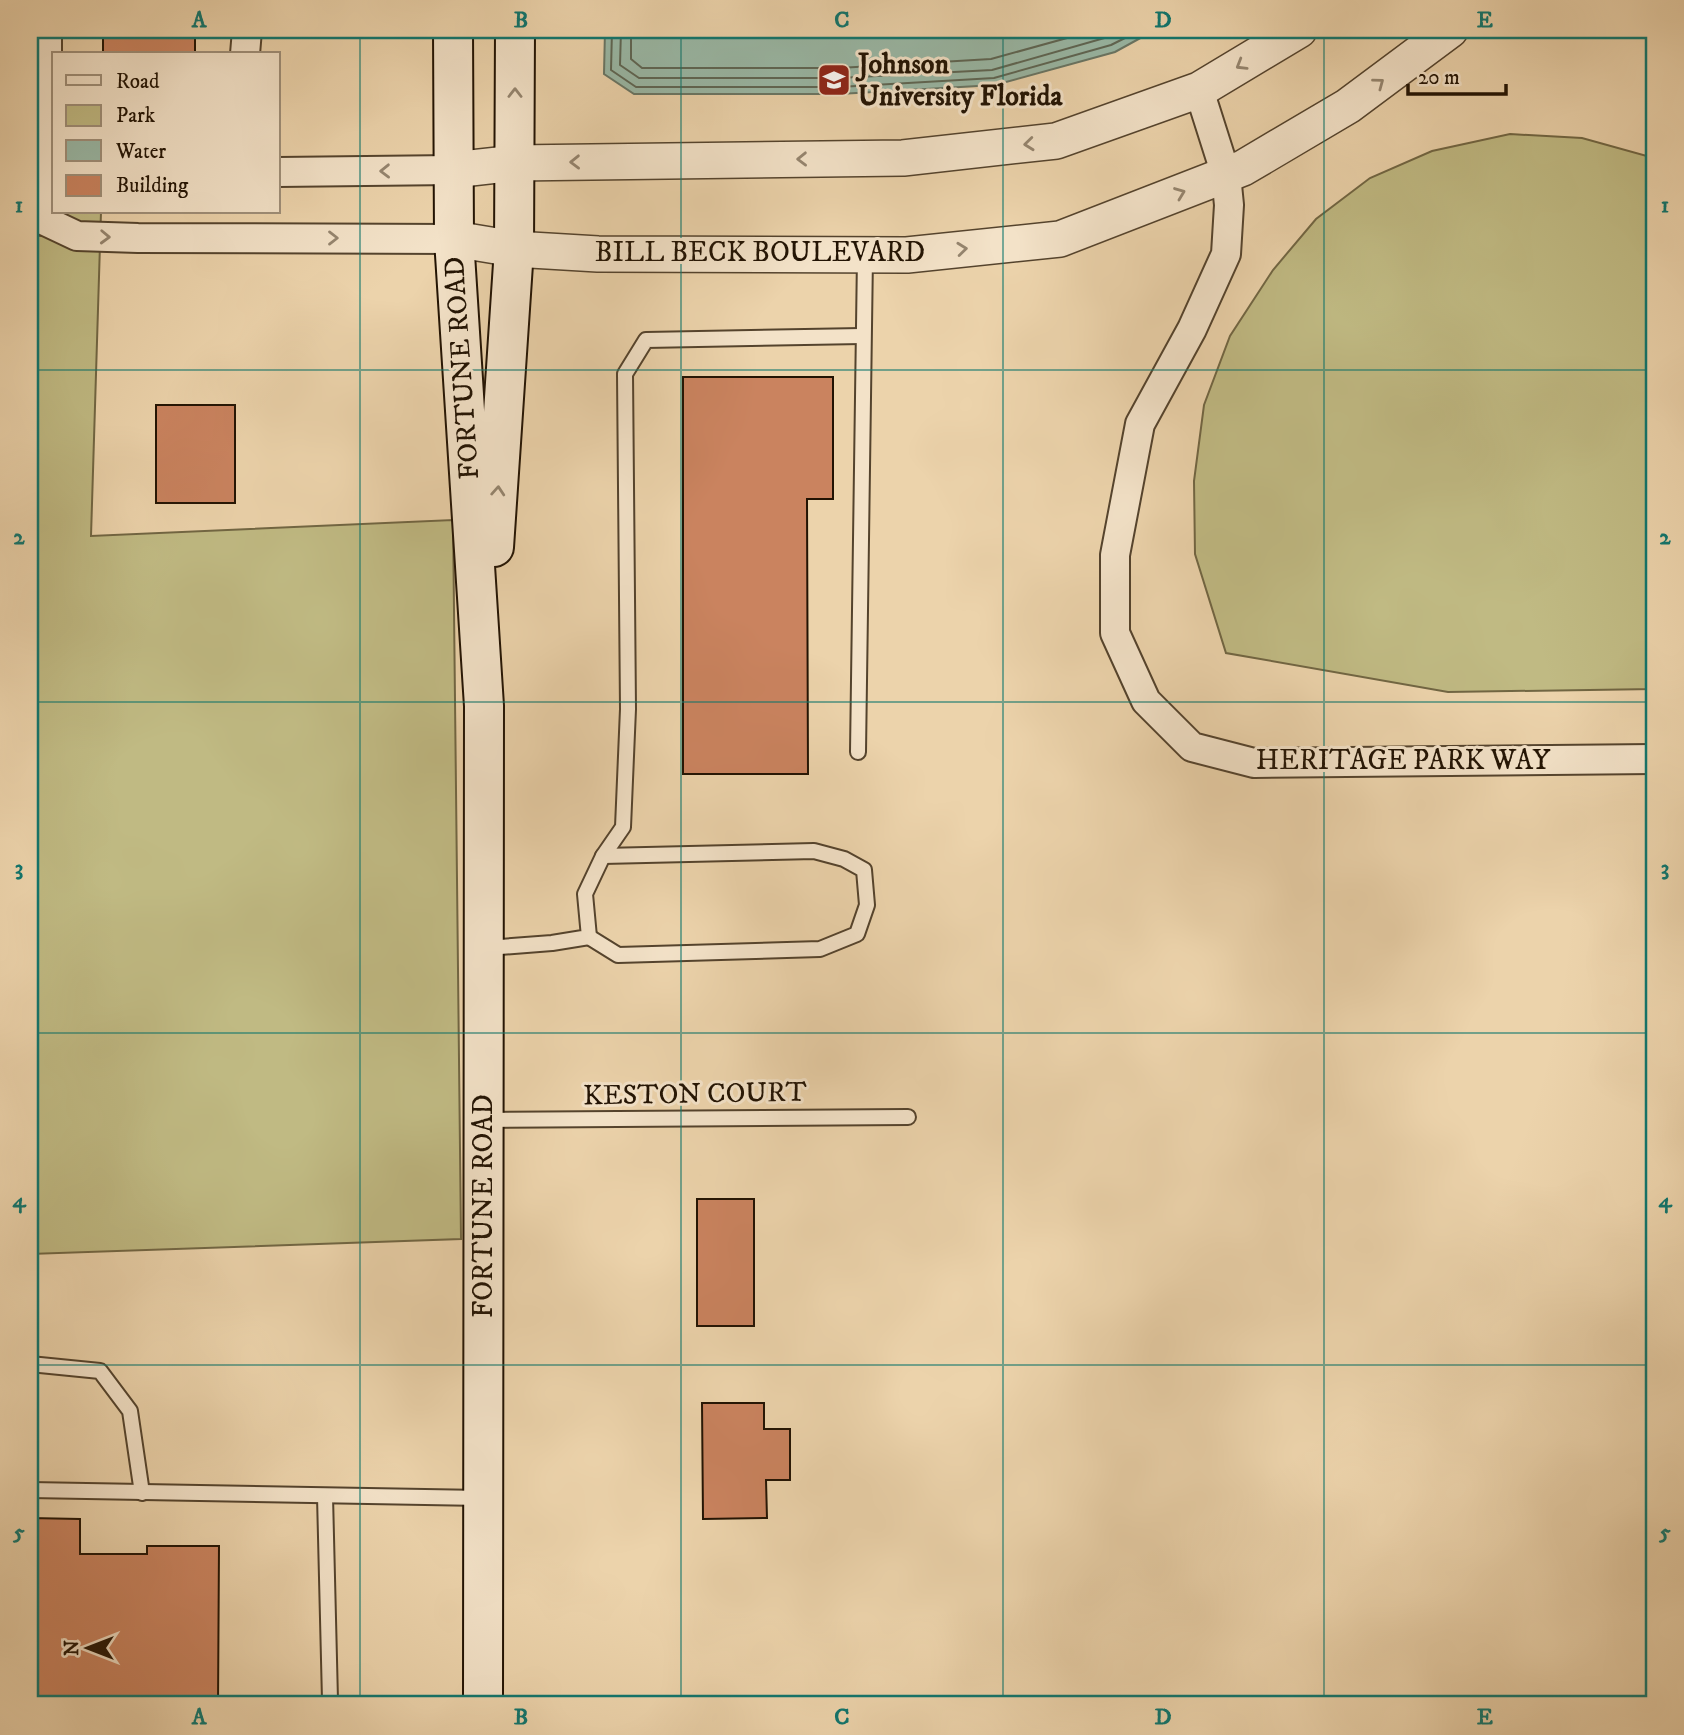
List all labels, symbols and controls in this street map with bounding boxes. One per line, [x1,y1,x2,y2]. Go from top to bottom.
text: A [191,6,208,35]
text: B [514,6,528,35]
text: C [834,6,850,35]
text: D [1154,6,1172,35]
text: E [1477,6,1493,35]
place label: Johnson University Florida [855,47,1063,114]
legend [52,52,280,214]
scale bar [1408,52,1506,96]
one-way arrow [1235,57,1248,70]
school or university icon: Johnson University Florida [815,61,853,99]
text: 20 m [1418,65,1460,91]
text: Road [116,69,160,95]
one-way arrow [1371,79,1383,92]
one-way arrow [507,87,523,98]
text: Park [116,103,156,129]
one-way arrow [1023,136,1034,151]
text: Water [115,139,166,165]
one-way arrow [797,151,807,167]
one-way arrow [569,154,580,170]
one-way arrow [379,163,389,179]
text: Building [116,173,189,199]
one-way arrow [1174,187,1186,201]
text: 1 [15,191,23,220]
text: 1 [1661,191,1669,220]
one-way arrow [100,229,111,244]
one-way arrow [328,230,338,246]
street label: BILL BECK BOULEVARD [595,235,925,270]
one-way arrow [957,242,968,257]
street label: FORTUNE ROAD [437,255,487,481]
one-way arrow [490,486,505,497]
text: 2 [13,523,25,552]
text: 2 [1659,523,1671,552]
street label: HERITAGE PARK WAY [1256,743,1551,778]
text: 3 [15,854,23,883]
text: 3 [1661,854,1669,883]
street label: KESTON COURT [583,1075,807,1113]
street label: FORTUNE ROAD [466,1094,501,1318]
text: 4 [12,1186,27,1215]
text: 4 [1658,1186,1673,1215]
text: 5 [12,1518,25,1547]
text: 5 [1658,1518,1671,1547]
north arrow [52,1612,122,1682]
text: N [61,1640,84,1656]
text: A [191,1703,208,1732]
text: B [514,1703,528,1732]
text: C [834,1703,850,1732]
text: D [1154,1703,1172,1732]
text: E [1477,1703,1493,1732]

